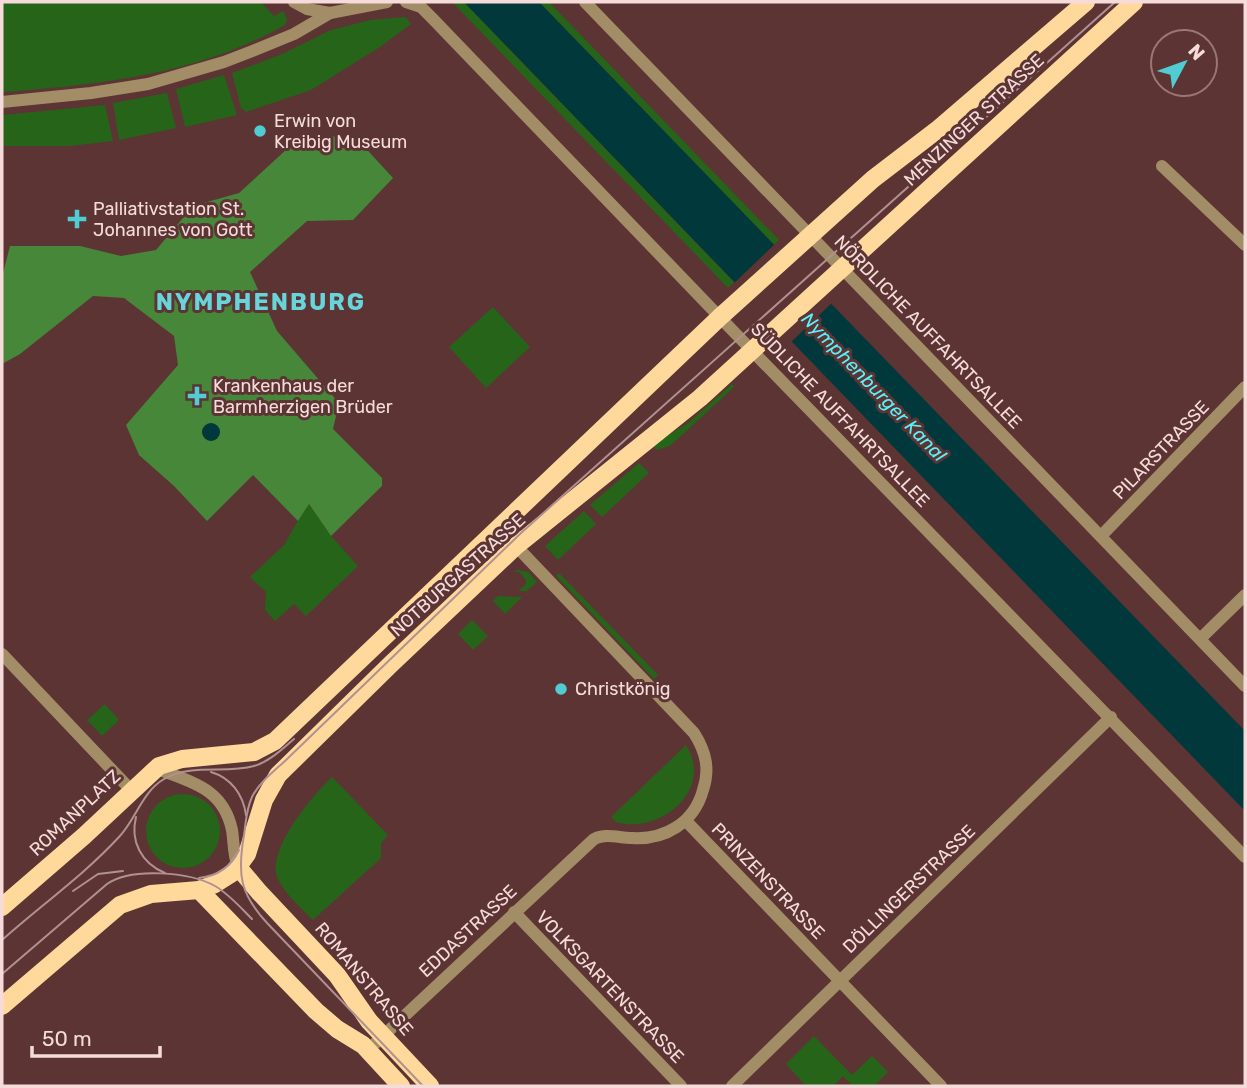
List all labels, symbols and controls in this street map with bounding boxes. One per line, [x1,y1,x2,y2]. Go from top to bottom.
north arrow [1149,28,1219,98]
text: N [1183,39,1210,65]
street label: MENZINGER STRASSE [899,49,1049,191]
place label: Erwin von Kreibig Museum [274,110,407,153]
marker: Erwin von Kreibig Museum [252,123,268,139]
place label: Palliativstation St. Johannes von Gott [93,198,253,241]
marker: Palliativstation St. Johannes von Gott [67,209,87,229]
street label: NÖRDLICHE AUFFAHRTSALLEE [830,231,1026,433]
district label: NYMPHENBURG [156,288,366,316]
water label: Nymphenburger Kanal [797,308,952,467]
street label: SÜDLICHE AUFFAHRTSALLEE [746,318,934,512]
place label: Krankenhaus der Barmherzigen Brüder [213,375,393,418]
marker: Krankenhaus der Barmherzigen Brüder [187,386,207,406]
street label: PILARSTRASSE [1108,396,1214,504]
street label: NOTBURGASTRASSE [386,509,530,641]
place label: Christkönig [575,678,671,700]
marker: Christkönig [553,681,569,697]
street label: ROMANPLATZ [25,765,125,861]
street label: PRINZENSTRASSE [707,818,829,944]
street label: DÖLLINGERSTRASSE [838,820,980,958]
street label: EDDASTRASSE [414,880,522,982]
street label: VOLKSGARTENSTRASSE [531,906,689,1068]
street label: ROMANSTRASSE [310,918,418,1040]
scale bar [32,1014,159,1058]
text: 50 m [42,1026,92,1051]

